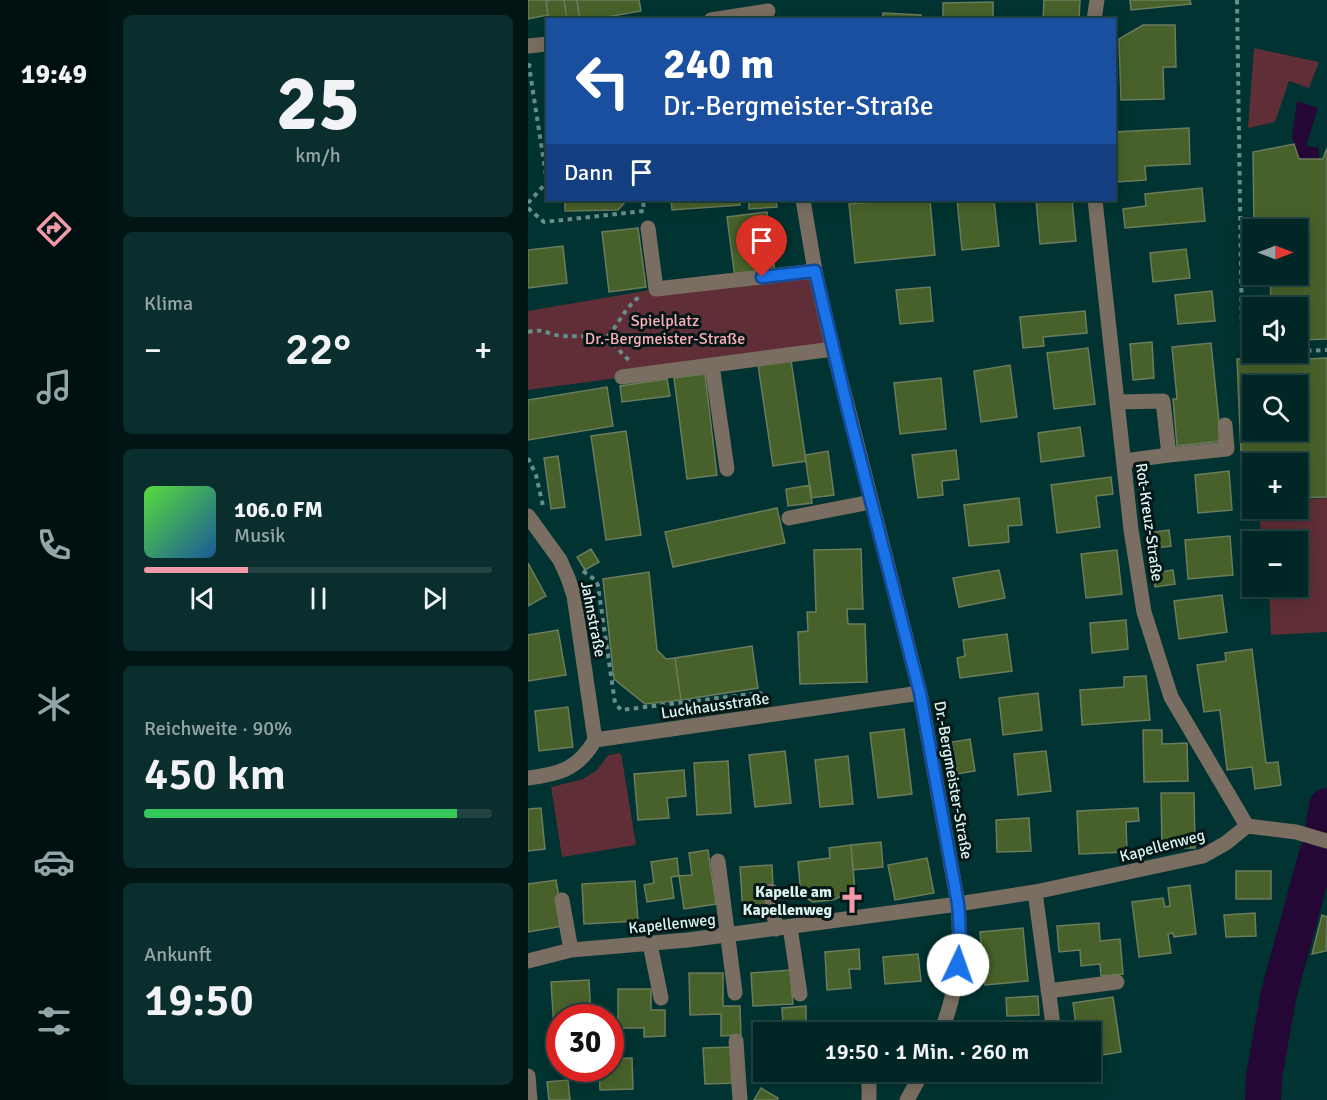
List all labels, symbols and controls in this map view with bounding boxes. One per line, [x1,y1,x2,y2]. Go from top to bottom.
text: 240 m [663,39,774,90]
icon: left [564,42,642,120]
text: 25 [276,56,360,152]
text: 19:49 [21,58,87,91]
text: Dr.-Bergmeister-Straße [663,90,934,123]
text: km/h [295,143,341,168]
icon: arrive [625,156,658,189]
text: Dann [564,159,613,186]
icon: directions [33,208,75,250]
pin [736,215,787,277]
north arrow [1242,219,1308,285]
map controls [1242,219,1308,597]
icon: arrive [745,224,778,257]
text: Klima [144,291,193,316]
button: sound [1242,297,1308,363]
park label: Spielplatz Dr.-Bergmeister-Straße [585,311,745,349]
text: 22° [285,322,351,377]
text: − [144,330,162,371]
text: + [474,330,492,371]
icon: music [33,366,75,408]
button: search [1242,375,1308,441]
button: + [1242,453,1308,519]
street label: Rot-Kreuz-Straße [1131,462,1167,583]
text: 106.0 FM [234,496,323,523]
text: Musik [234,523,285,548]
icon: phone [33,524,75,566]
button: − [1242,531,1308,597]
street label: Jahnstraße [576,580,610,659]
icon: previous [186,582,219,615]
icon: pause [302,582,335,615]
icon: next [418,582,451,615]
icon: climate [33,683,75,725]
street label: Luckhausstraße [660,688,771,724]
street label: Dr.-Bergmeister-Straße [929,699,977,861]
text: Reichweite · 90% [144,716,292,741]
text: 450 km [144,747,286,802]
street label: Kapellenweg [1117,825,1207,867]
icon: car [33,841,75,883]
place label: Kapelle am Kapellenweg [743,882,832,920]
church icon: Kapelle am Kapellenweg [837,885,867,915]
street label: Kapellenweg [628,909,717,939]
position arrow [926,933,990,997]
text: Ankunft [144,942,212,967]
text: 19:50 [144,973,254,1028]
icon: filters [33,1000,75,1042]
speed limit sign: 30 [546,1004,624,1082]
text: 19:50 · 1 Min. · 260 m [825,1038,1029,1065]

